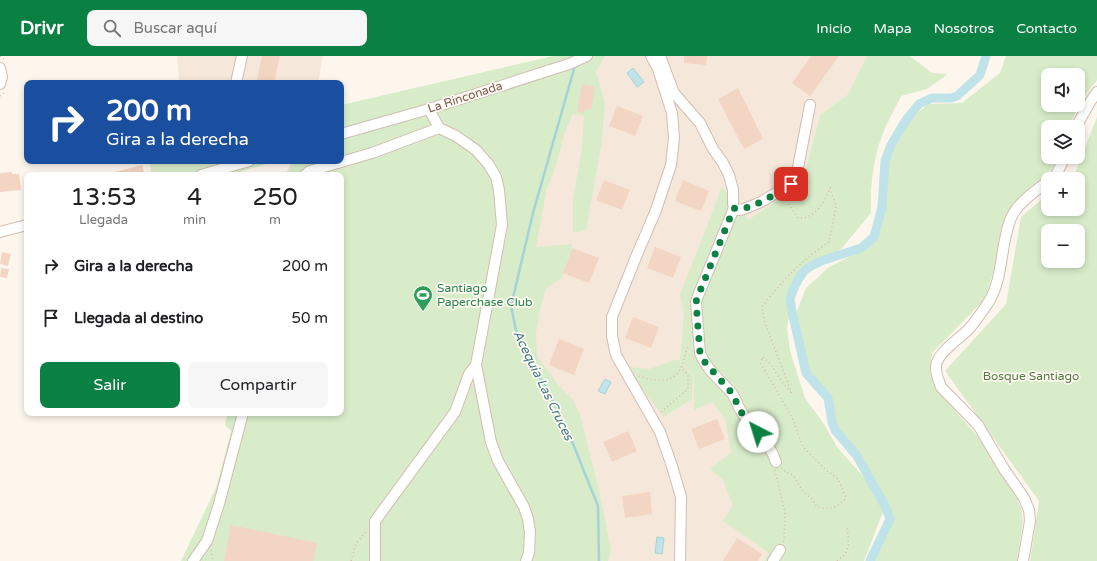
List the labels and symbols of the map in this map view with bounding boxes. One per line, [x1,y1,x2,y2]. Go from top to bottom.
street label: La Rinconada [426,78,504,116]
pin [774,167,808,201]
place label: Santiago Paperchase Club [437,281,533,309]
sports icon: Santiago Paperchase Club [412,284,434,312]
water label: Acequia Las Cruces [509,328,577,444]
park label: Bosque Santiago [983,369,1079,383]
position arrow [737,411,779,453]

